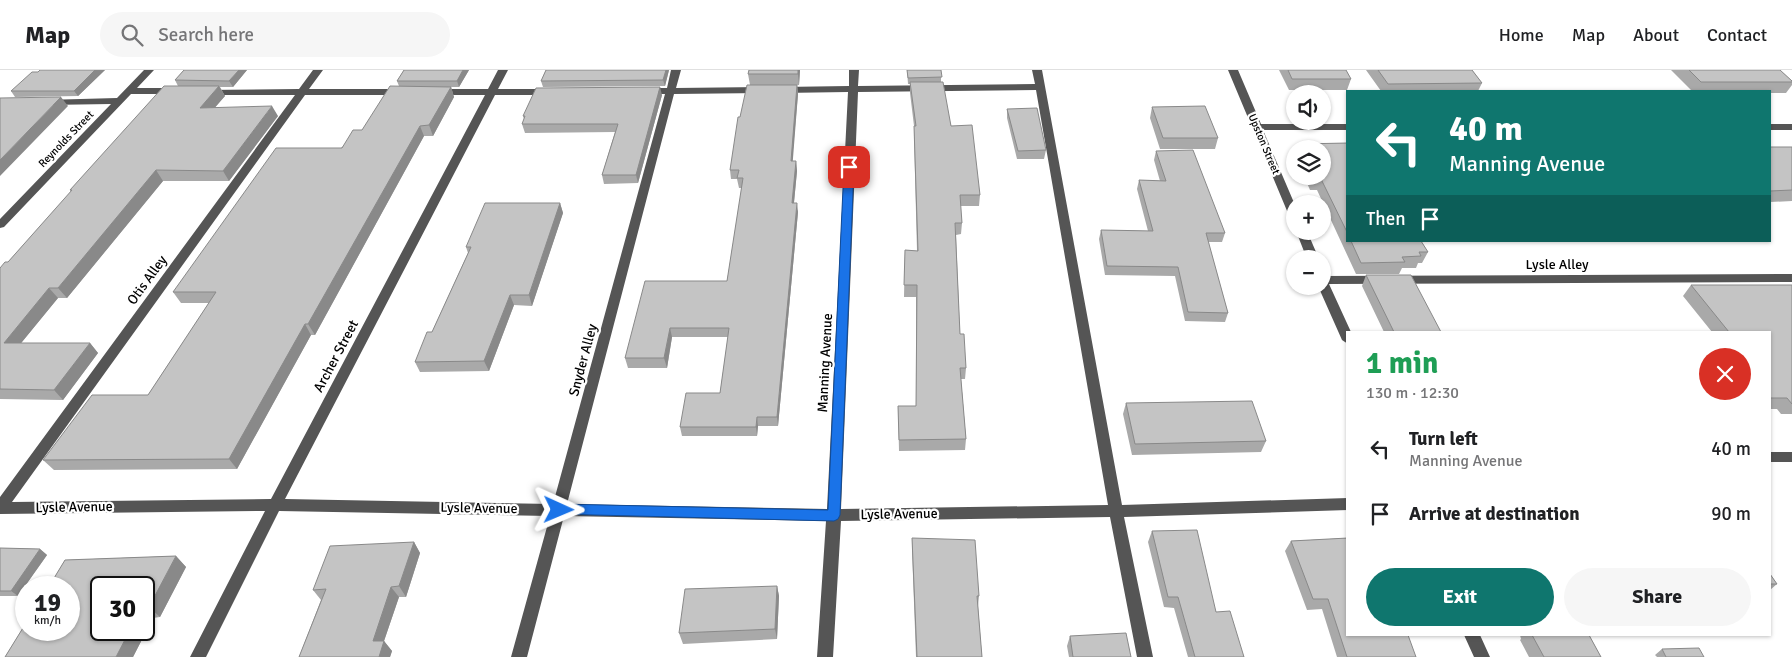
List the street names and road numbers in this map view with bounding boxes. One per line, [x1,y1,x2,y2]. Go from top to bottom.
street label: Reynolds Street [36,108,96,170]
street label: Upston Street [1245,112,1283,176]
street label: Otis Alley [123,252,171,308]
street label: Lysle Alley [1525,256,1589,273]
street label: Manning Avenue [814,313,836,413]
street label: Archer Street [310,317,362,395]
street label: Snyder Alley [565,322,601,398]
street label: Lysle Avenue [35,498,113,516]
street label: Lysle Avenue [440,499,518,517]
street label: Lysle Avenue [860,505,938,523]

